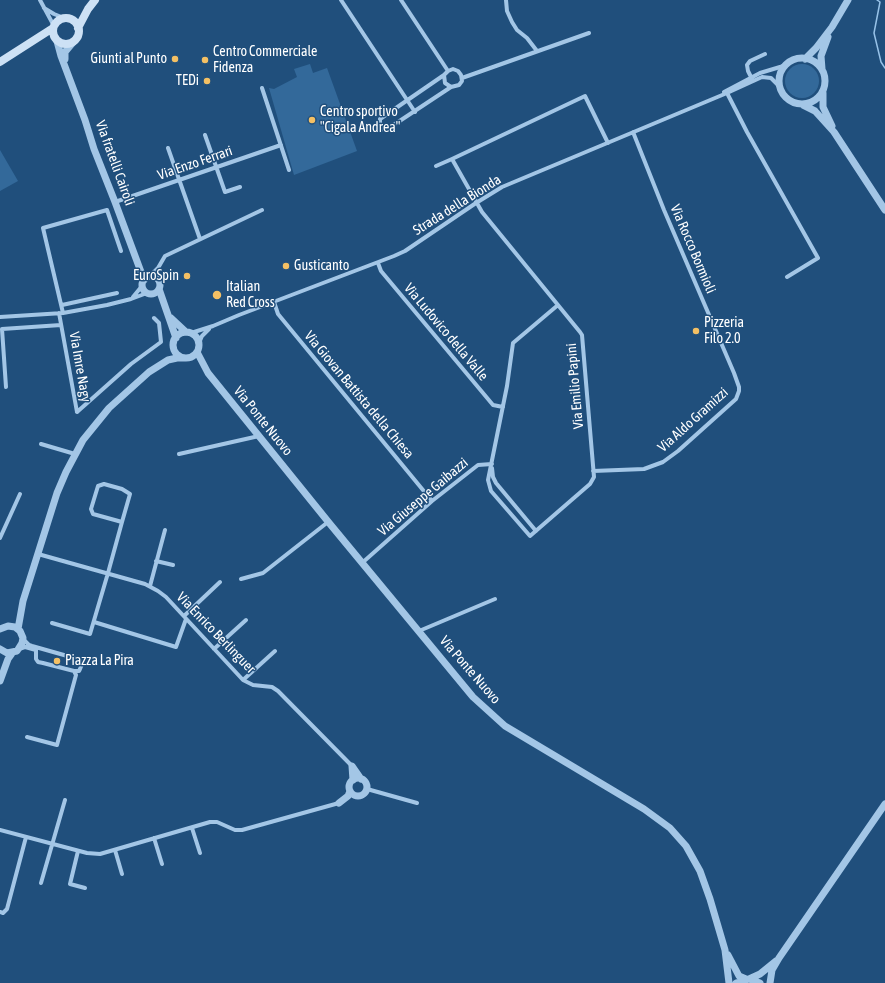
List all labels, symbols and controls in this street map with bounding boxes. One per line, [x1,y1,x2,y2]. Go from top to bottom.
place label: Centro Commerciale Fidenza [213,44,317,76]
place label: Giunti al Punto [91,51,167,67]
marker: Giunti al Punto [170,54,180,64]
marker: Centro Commerciale Fidenza [200,55,210,65]
place label: TEDi [176,73,199,89]
marker: TEDi [202,76,212,86]
place label: Centro sportivo "Cigala Andrea" [320,104,400,136]
marker: Centro sportivo "Cigala Andrea" [307,115,317,125]
street label: Via fratelli Cairoli [92,118,138,208]
street label: Via Enzo Ferrari [155,142,235,184]
street label: Strada della Bionda [410,171,504,239]
street label: Via Rocco Bormioli [667,202,719,296]
place label: Gusticanto [294,258,349,274]
marker: Gusticanto [281,261,291,271]
place label: EuroSpin [133,268,179,284]
marker: EuroSpin [182,271,192,281]
place label: Italian Red Cross [226,279,275,312]
street label: Via Ludovico della Valle [400,280,492,384]
marker: Italian Red Cross [211,289,223,301]
place label: Pizzeria Filo 2.0 [704,315,744,348]
marker: Pizzeria Filo 2.0 [691,326,701,336]
street label: Via Giovan Battista della Chiesa [301,328,417,462]
street label: Via Imre Nagy [66,331,94,403]
street label: Via Emilio Papini [563,342,587,430]
street label: Via Ponte Nuovo [230,383,296,459]
street label: Via Aldo Gramizzi [655,384,731,456]
street label: Via Giuseppe Gaibazzi [375,454,471,540]
street label: Via Enrico Berlinguer [173,589,259,677]
street label: Via Ponte Nuovo [436,633,504,707]
place label: Piazza La Pira [65,653,134,669]
marker: Piazza La Pira [52,656,62,666]

